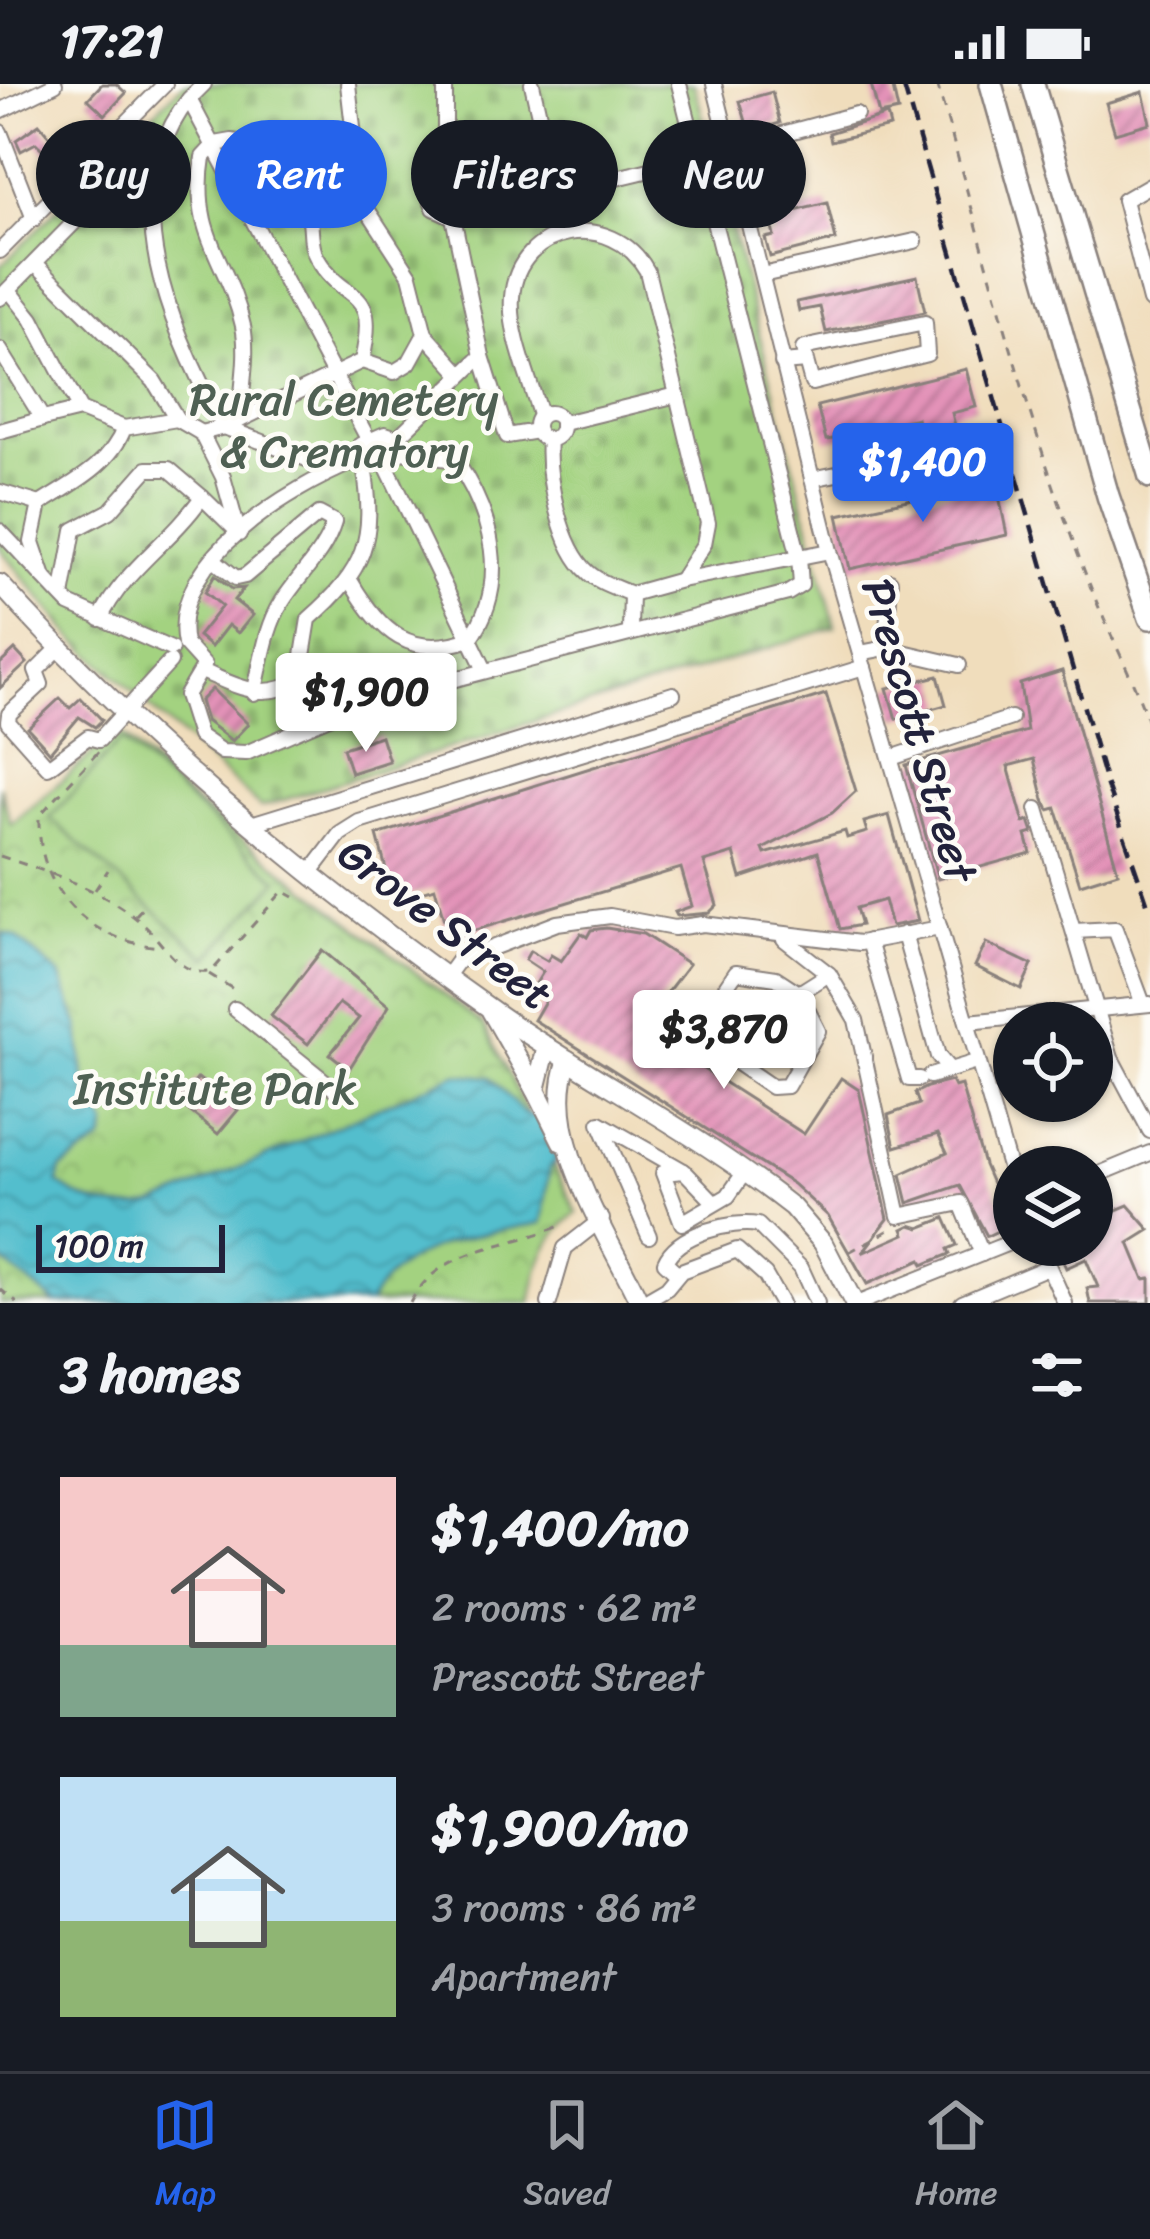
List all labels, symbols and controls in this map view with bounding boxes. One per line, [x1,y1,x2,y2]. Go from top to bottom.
text: 17:21 [60,2,164,82]
chip: Buy [36,120,191,228]
chip: Rent [215,120,387,228]
chip: Filters [411,120,618,228]
chip: New [642,120,806,228]
park label: Rural Cemetery & Crematory [190,360,499,492]
pin: $1,400 [825,423,1021,525]
text: $1,400 [859,427,987,496]
street label: Prescott Street [837,569,1001,894]
pin: $1,900 [268,653,464,755]
text: $1,900 [303,657,429,726]
street label: Grove Street [320,815,571,1032]
pin: $3,870 [626,990,822,1092]
text: $3,870 [660,994,788,1063]
map controls [993,1002,1113,1266]
button: locate [993,1002,1113,1122]
park label: Institute Park [72,1049,357,1129]
button: layers [993,1146,1113,1266]
text: 100 m [54,1217,144,1275]
scale bar [36,1219,225,1272]
text: 3 homes [60,1330,240,1420]
icon: filters [1024,1342,1090,1408]
text: $1,400/mo [432,1483,689,1573]
icon: home [156,1525,300,1669]
text: 2 rooms · 62 m² [432,1573,697,1642]
text: Prescott Street [432,1642,703,1711]
text: $1,900/mo [432,1783,688,1873]
icon: home [156,1825,300,1969]
text: 3 rooms · 86 m² [432,1873,697,1942]
text: Apartment [432,1942,616,2011]
tab: Map [152,2092,218,2222]
tab: Saved [523,2092,610,2222]
tab: Home [915,2092,998,2222]

